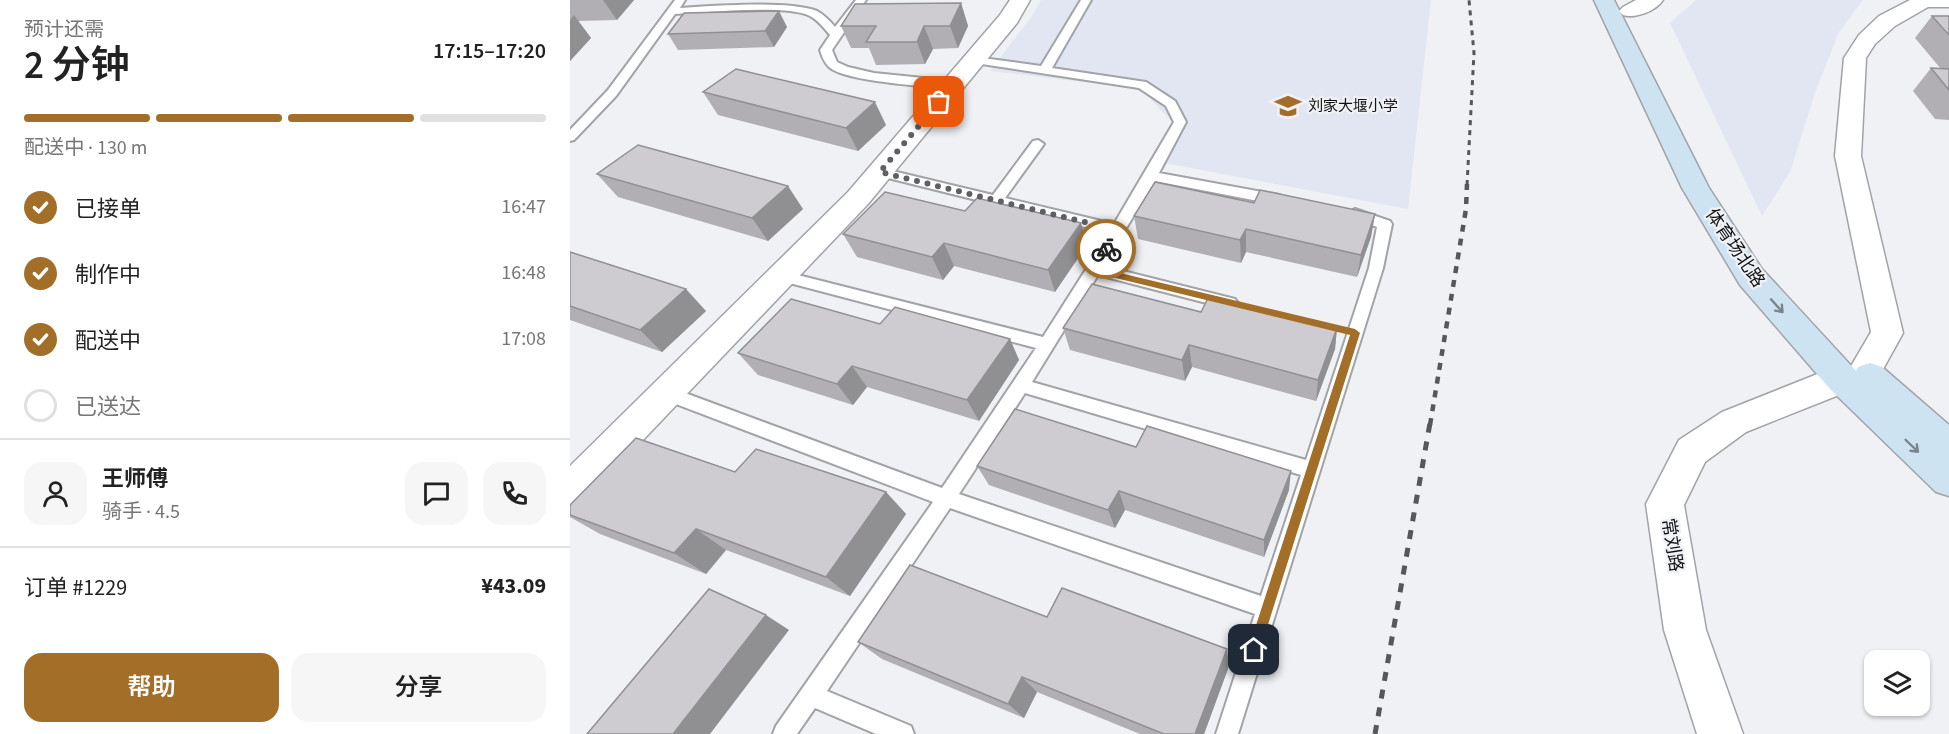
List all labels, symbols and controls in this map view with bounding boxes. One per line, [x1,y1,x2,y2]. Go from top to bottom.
text: 预计还需 [24,16,104,44]
text: 17:15–17:20 [433,35,546,67]
text: 2 分钟 [24,38,130,94]
pin [913,76,964,127]
icon: bag [922,85,955,118]
school or university icon: 刘家大堰小学 [1273,91,1303,121]
place label: 刘家大堰小学 [1308,96,1398,117]
text: 配送中 · 130 m [24,134,147,162]
icon: check [24,191,57,224]
text: 已接单 [75,193,141,225]
text: 16:47 [501,193,546,221]
street label: 体育场北路 [1699,204,1771,292]
courier [1076,219,1136,279]
icon: bike [1090,233,1123,266]
icon: check [24,257,57,290]
text: 制作中 [75,259,141,291]
text: 16:48 [501,259,546,287]
one-way arrow [1770,298,1784,313]
icon: check [24,323,57,356]
text: 配送中 [75,325,141,357]
text: 17:08 [501,325,546,353]
text: 已送达 [75,391,141,423]
one-way arrow [1904,439,1919,453]
button: person [24,462,87,525]
button: chat [405,462,468,525]
button: phone [483,462,546,525]
text: 王师傅 [102,463,168,495]
text: 骑手 · 4.5 [102,498,180,526]
street label: 常刘路 [1655,516,1689,574]
text: ¥43.09 [481,570,546,602]
text: 订单 #1229 [24,572,127,604]
pin [1228,624,1279,675]
icon: home [1237,633,1270,666]
map controls [1864,650,1930,716]
button: layers [1864,650,1930,716]
button: 帮助 [24,653,279,722]
button: 分享 [291,653,546,722]

